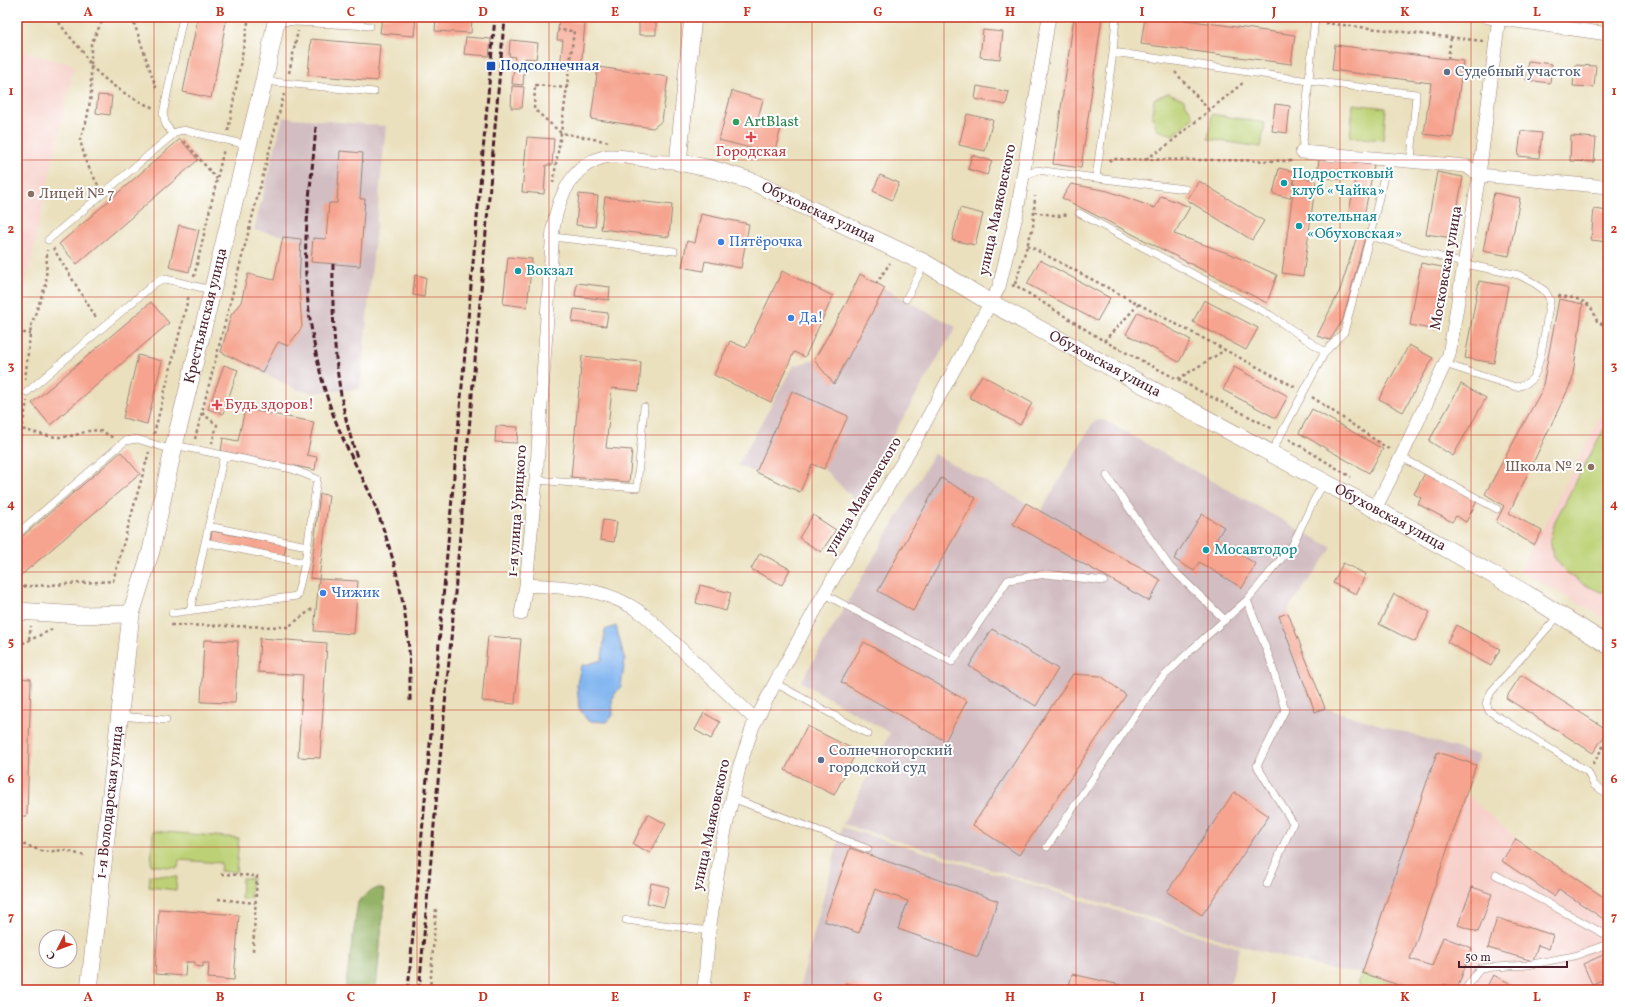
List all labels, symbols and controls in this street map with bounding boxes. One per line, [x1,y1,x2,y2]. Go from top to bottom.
text: A [83,4,93,22]
text: B [216,4,225,22]
text: C [347,4,355,22]
text: D [478,4,488,22]
text: E [611,4,619,22]
text: F [743,4,751,22]
text: G [873,4,883,22]
text: H [1005,4,1015,22]
text: I [1140,4,1145,22]
text: J [1271,4,1277,22]
text: K [1400,4,1410,22]
text: L [1533,4,1541,22]
place label: Подсолнечная [500,56,599,77]
marker: Подсолнечная [485,60,497,72]
place label: Судебный участок [1455,62,1581,83]
marker: Судебный участок [1442,67,1452,77]
text: 1 [8,83,14,101]
text: 1 [1611,83,1617,101]
place label: ArtBlast [744,112,799,133]
marker: ArtBlast [731,117,741,127]
marker: Городская [746,132,756,142]
place label: Городская [716,142,786,163]
street label: улица Маяковского [974,142,1022,278]
place label: Подростковый клуб «Чайка» [1292,164,1394,202]
street label: Обуховская улица [758,177,879,249]
marker: Подростковый клуб «Чайка» [1279,178,1289,188]
place label: Лицей № 7 [39,184,115,205]
marker: Лицей № 7 [26,189,36,199]
street label: Московская улица [1426,204,1468,332]
place label: котельная «Обуховская» [1307,207,1402,245]
text: 2 [8,221,15,239]
marker: котельная «Обуховская» [1294,221,1304,231]
text: 2 [1611,221,1618,239]
place label: Пятёрочка [729,232,803,253]
marker: Пятёрочка [716,237,726,247]
street label: Крестьянская улица [179,246,233,386]
place label: Вокзал [526,261,573,282]
marker: Вокзал [513,266,523,276]
place label: Да! [799,308,824,329]
marker: Да! [786,313,796,323]
street label: Обуховская улица [1045,325,1165,403]
text: 3 [8,358,15,376]
text: 3 [1611,358,1618,376]
place label: Будь здоров! [225,395,314,416]
marker: Будь здоров! [212,400,222,410]
street label: улица Маяковского [820,433,908,559]
street label: 1-я улица Урицкого [503,444,533,578]
place label: Школа № 2 [1505,457,1583,478]
marker: Школа № 2 [1586,462,1596,472]
street label: Обуховская улица [1330,479,1450,557]
text: 4 [7,496,15,514]
text: 4 [1610,496,1618,514]
place label: Мосавтодор [1214,540,1297,561]
marker: Мосавтодор [1201,545,1211,555]
place label: Чижик [331,583,380,604]
marker: Чижик [318,588,328,598]
text: 5 [8,634,14,652]
text: 5 [1611,634,1617,652]
street label: 1-я Володарская улица [91,724,129,880]
place label: Солнечногорский городской суд [829,741,952,779]
marker: Солнечногорский городской суд [816,755,826,765]
street label: улица Маяковского [688,757,736,893]
text: 6 [7,771,15,789]
text: 6 [1610,771,1618,789]
text: 7 [8,909,14,927]
text: 7 [1611,909,1617,927]
north arrow [38,929,78,969]
scale bar [1459,943,1567,969]
text: С [44,947,60,962]
text: 50 m [1465,950,1491,966]
text: A [83,989,93,1007]
text: B [216,989,225,1007]
text: C [347,989,355,1007]
text: D [478,989,488,1007]
text: E [611,989,619,1007]
text: F [743,989,751,1007]
text: G [873,989,883,1007]
text: H [1005,989,1015,1007]
text: I [1140,989,1145,1007]
text: J [1271,989,1277,1007]
text: K [1400,989,1410,1007]
text: L [1533,989,1541,1007]

